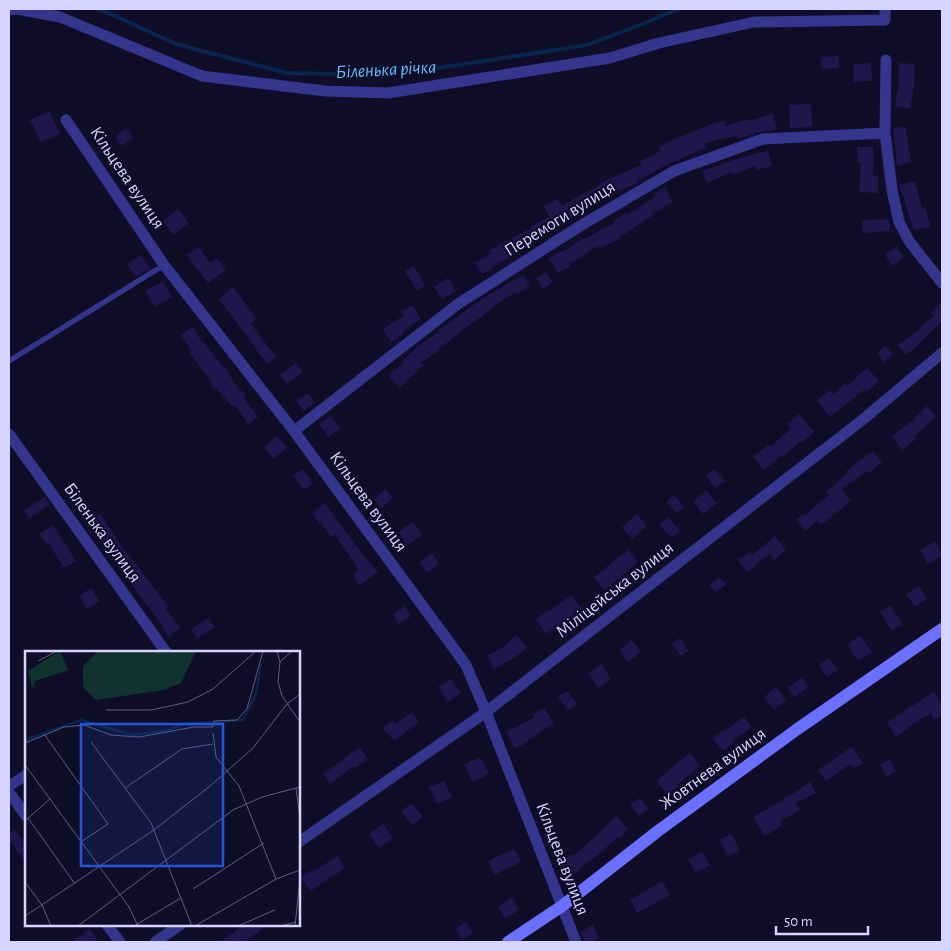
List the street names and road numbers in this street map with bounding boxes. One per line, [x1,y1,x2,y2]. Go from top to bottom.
street label: Кільцева вулиця [86,124,168,232]
street label: Перемоги вулиця [501,178,619,260]
street label: Кільцева вулиця [326,449,410,555]
street label: Біленька вулиця [60,480,144,586]
street label: Міліцейська вулиця [553,539,677,641]
street label: Жовтнева вулиця [657,725,769,813]
street label: Кільцева вулиця [532,800,592,918]

